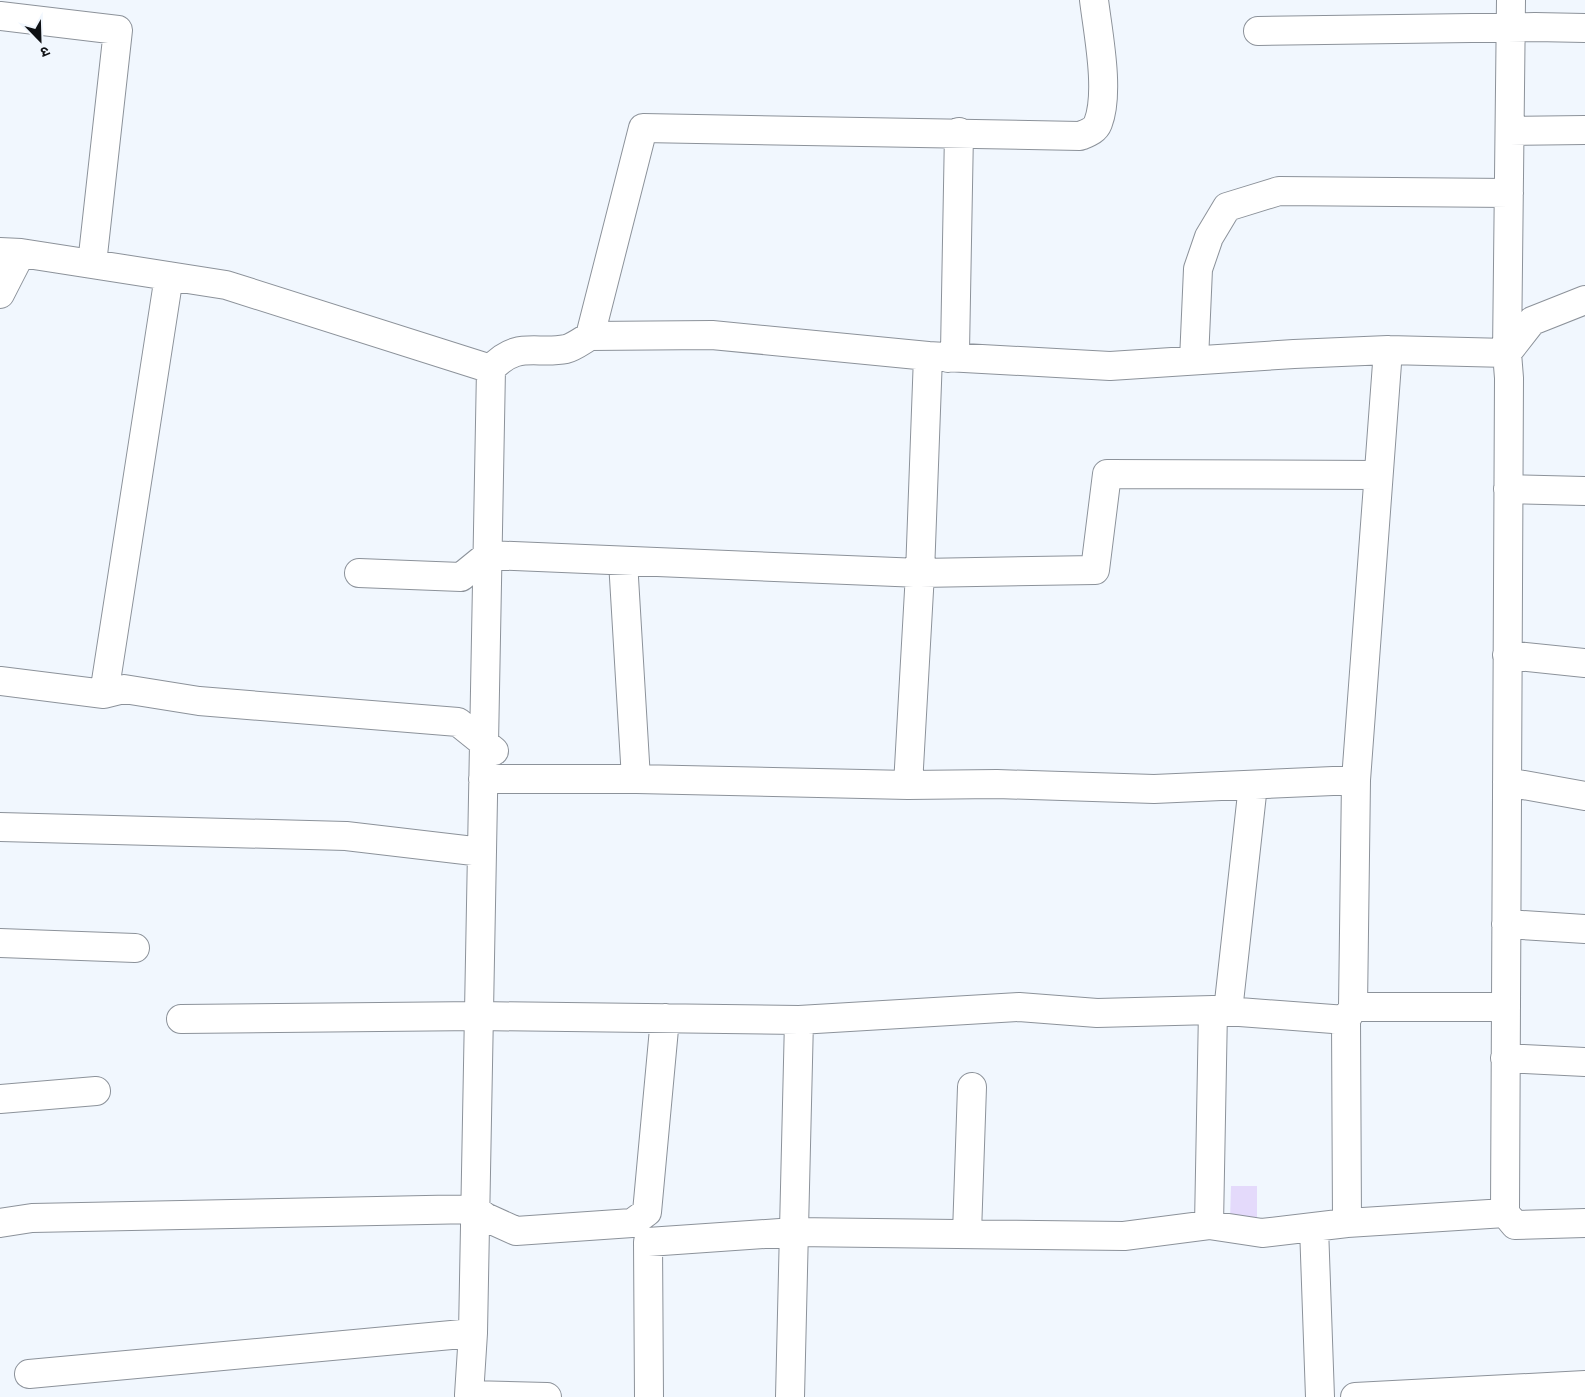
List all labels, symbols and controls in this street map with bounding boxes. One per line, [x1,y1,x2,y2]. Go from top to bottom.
north arrow [15,15,65,65]
text: उ [37,42,52,61]

